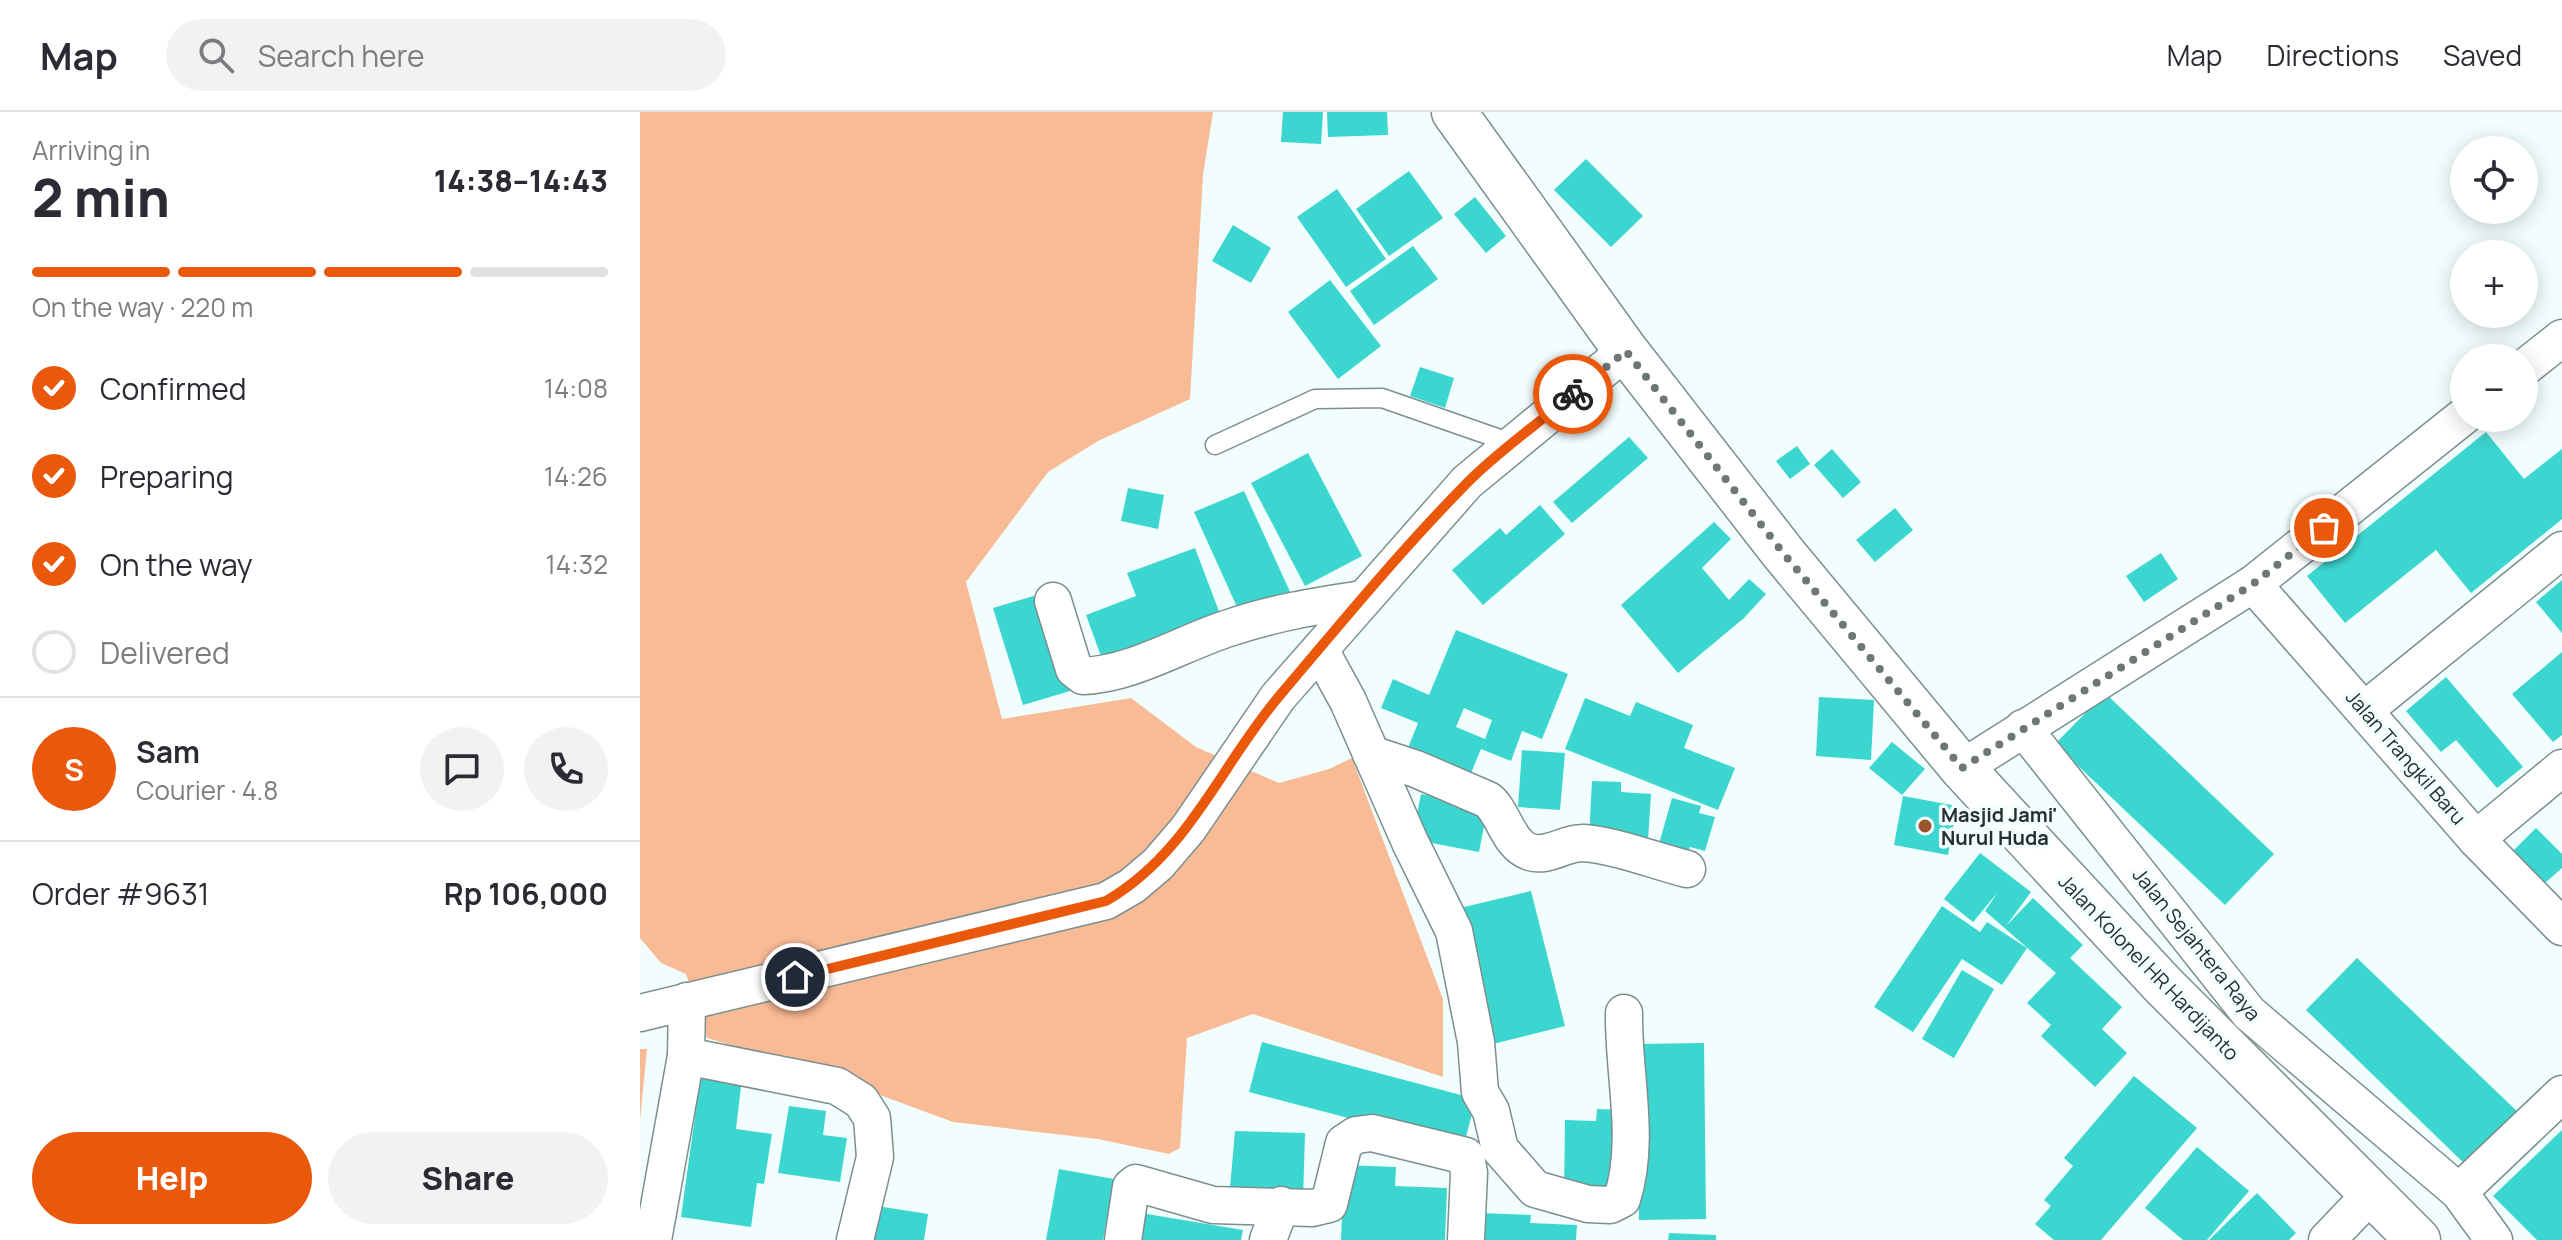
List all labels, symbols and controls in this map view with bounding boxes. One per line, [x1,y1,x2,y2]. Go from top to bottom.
search box [166,19,726,91]
text: Map [40,29,118,81]
icon: search [194,33,238,77]
text: Search here [258,35,425,76]
text: Map [2167,36,2222,74]
text: Directions [2266,36,2399,74]
text: Saved [2443,36,2522,74]
text: Arriving in [32,132,150,168]
map controls [2450,136,2538,432]
button: locate [2450,136,2538,224]
text: 14:38–14:43 [434,160,608,201]
text: 2 min [32,162,170,233]
button: + [2450,240,2538,328]
text: On the way · 220 m [32,289,253,325]
button: − [2450,344,2538,432]
courier [1533,354,1613,434]
icon: check [32,366,76,410]
text: Confirmed [100,368,247,409]
text: 14:08 [544,370,608,406]
icon: bike [1551,372,1595,416]
icon: check [32,454,76,498]
text: Preparing [100,456,234,497]
text: 14:26 [544,458,608,494]
pin [2290,494,2358,562]
icon: bag [2302,506,2346,550]
icon: check [32,542,76,586]
text: On the way [100,544,253,585]
text: 14:32 [546,546,608,582]
text: Delivered [100,632,230,673]
street label: Jalan Trangkil Baru [2340,684,2472,830]
button: chat [420,727,504,811]
button: phone [524,727,608,811]
text: Sam [136,731,200,772]
text: S [64,749,84,790]
text: Courier · 4.8 [136,772,278,808]
place label: Masjid Jami' Nurul Huda [1941,801,2057,851]
marker: Masjid Jami' Nurul Huda [1916,817,1934,835]
street label: Jalan Sejahtera Raya [2127,862,2267,1026]
street label: Jalan Kolonel HR Hardijanto [2053,868,2246,1066]
text: Order #9631 [32,873,209,914]
text: Rp 106,000 [444,873,608,914]
pin [761,943,829,1011]
icon: home [773,955,817,999]
button: Help [32,1132,312,1224]
button: Share [328,1132,608,1224]

